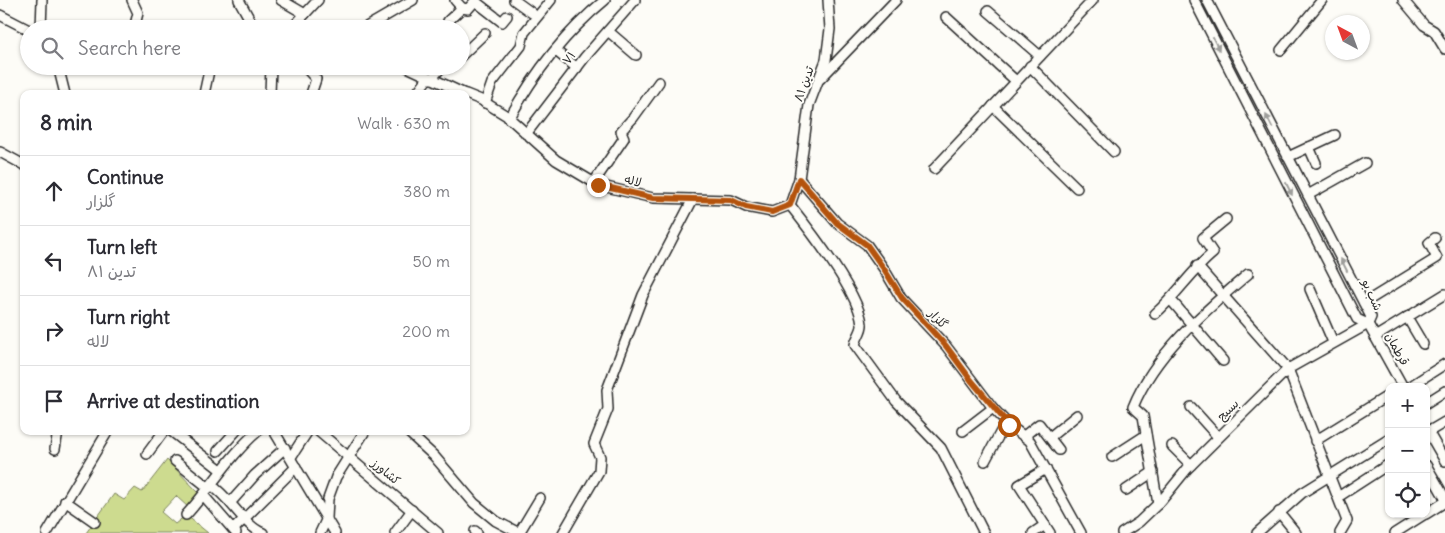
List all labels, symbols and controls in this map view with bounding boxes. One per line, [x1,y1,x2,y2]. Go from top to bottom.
north arrow [1325,15,1370,60]
search box [20,20,470,75]
icon: search [38,34,66,62]
text: Search here [78,36,181,60]
one-way arrow [1212,36,1220,51]
street label: ۷۱ [559,48,578,67]
street label: تدین ۸۱ [790,64,817,104]
text: 8 min [40,109,92,136]
text: Walk · 630 m [357,113,450,133]
one-way arrow [1265,113,1273,128]
text: Continue [87,165,164,189]
street label: لاله [623,171,643,190]
route end [587,174,610,197]
icon: ahead [40,177,68,205]
text: 380 m [403,181,450,201]
one-way arrow [1285,182,1293,196]
text: گلزار [87,191,116,211]
text: Turn left [87,235,157,259]
icon: left [40,247,68,275]
text: 50 m [412,251,450,271]
one-way arrow [1340,258,1348,272]
text: تدین ۸۱ [87,261,136,281]
street label: شب بو [1358,276,1386,313]
text: Turn right [87,305,170,329]
street label: گلزار [925,305,951,332]
icon: right [40,317,68,345]
text: 200 m [402,321,450,341]
street label: قرطمان [1382,330,1413,368]
text: لاله [87,331,109,351]
map controls [1385,383,1430,518]
button: + [1385,383,1430,428]
icon: arrive [40,387,68,415]
text: Arrive at destination [87,389,260,413]
street label: بسیج [1214,396,1243,425]
route start [998,414,1021,437]
button: − [1385,428,1430,473]
street label: کشاورز [367,455,404,489]
button: locate [1385,473,1430,518]

